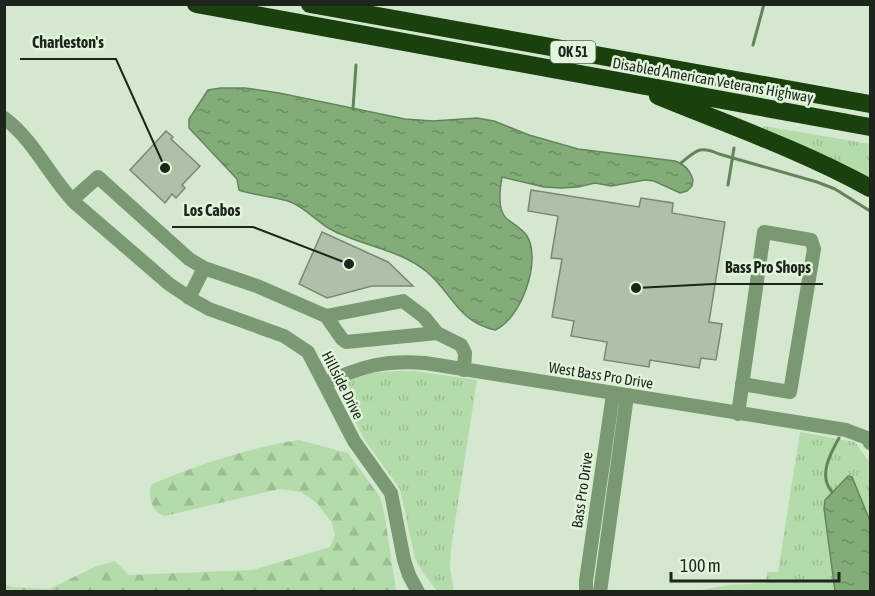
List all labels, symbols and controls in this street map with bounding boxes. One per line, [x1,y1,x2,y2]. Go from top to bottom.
callout: Charleston's [20,25,116,59]
text: Charleston's [32,33,104,51]
road number: OK 51 [550,41,596,63]
street label: Disabled American Veterans Highway [611,54,815,106]
callout: Los Cabos [172,193,253,227]
text: Los Cabos [184,201,241,219]
callout: Bass Pro Shops [713,250,823,284]
text: Bass Pro Shops [725,258,811,276]
street label: Hillside Drive [319,348,367,422]
street label: West Bass Pro Drive [548,358,655,392]
street label: Bass Pro Drive [568,451,596,529]
scale bar [671,545,839,583]
text: 100 m [680,555,721,576]

